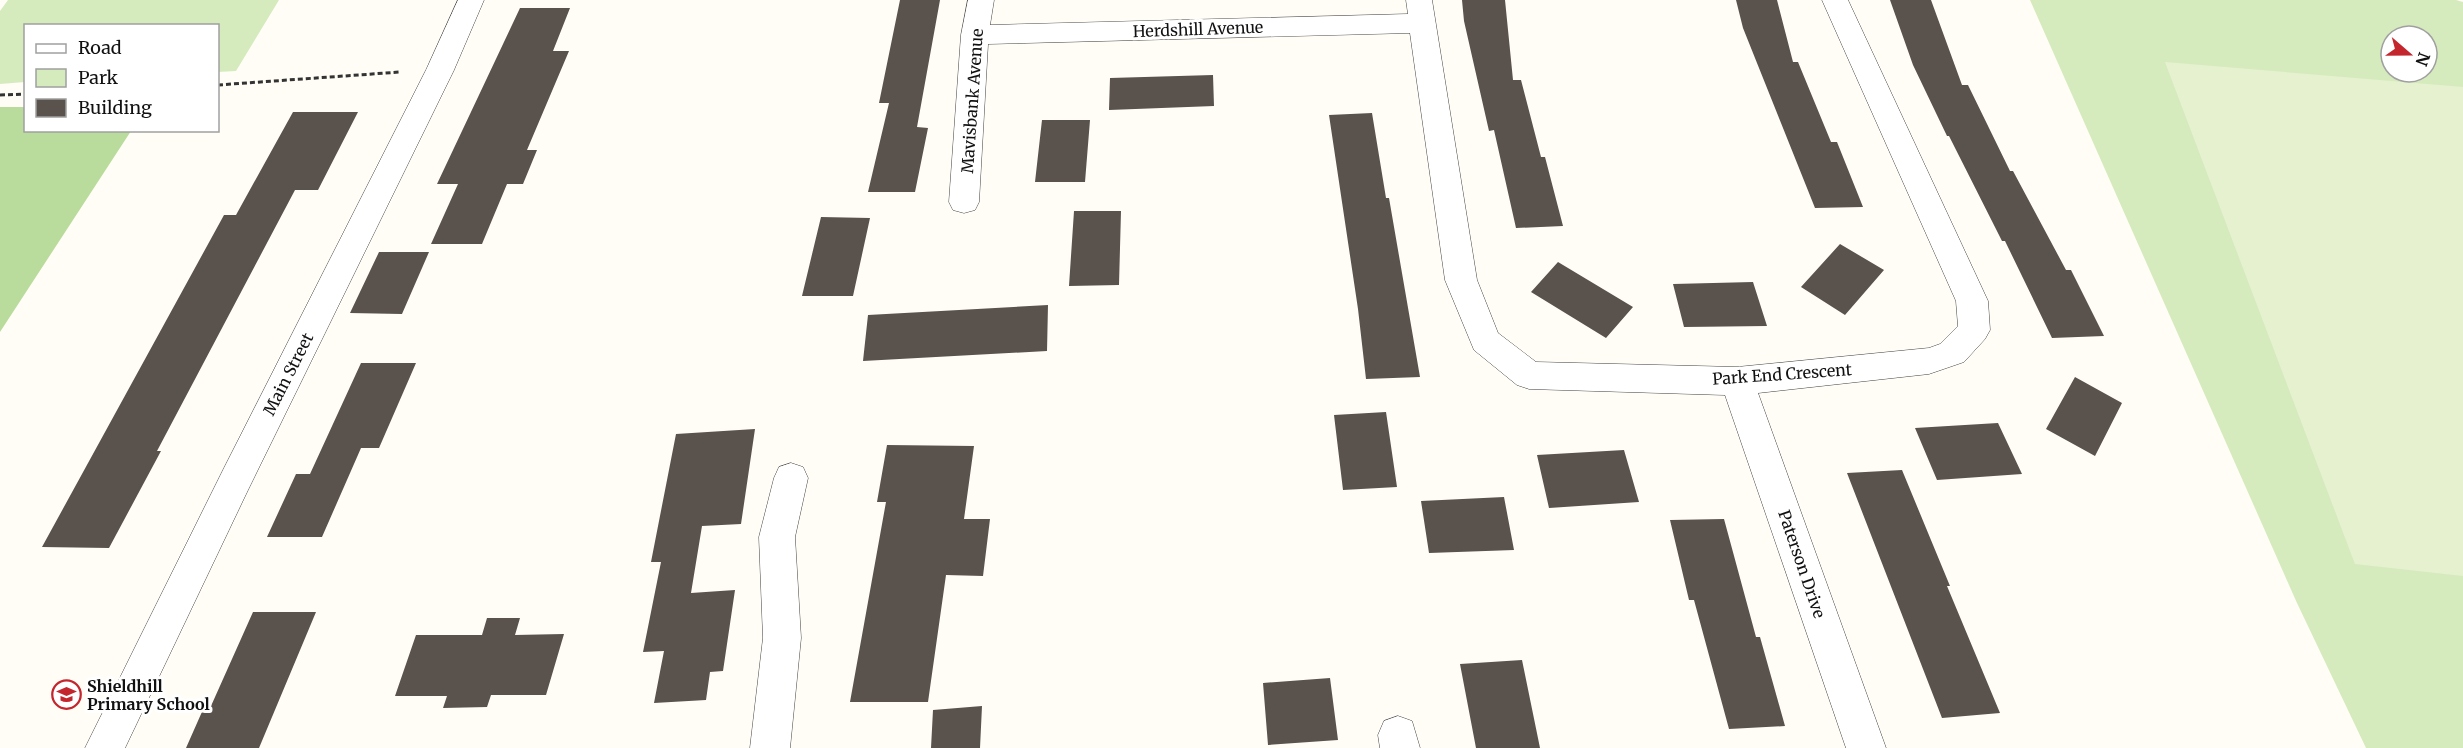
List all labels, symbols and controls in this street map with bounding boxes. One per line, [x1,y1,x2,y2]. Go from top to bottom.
street label: Herdshill Avenue [1132,17,1264,41]
legend [24,24,219,132]
north arrow [2379,24,2439,84]
street label: Mavisbank Avenue [957,28,987,174]
text: Road [78,36,122,59]
text: N [2411,50,2435,69]
text: Park [78,66,119,89]
text: Building [78,96,152,119]
street label: Main Street [259,329,318,419]
street label: Park End Crescent [1712,359,1853,389]
street label: Paterson Drive [1774,507,1830,621]
place label: Shieldhill Primary School [87,676,210,714]
school or university icon: Shieldhill Primary School [50,679,82,711]

